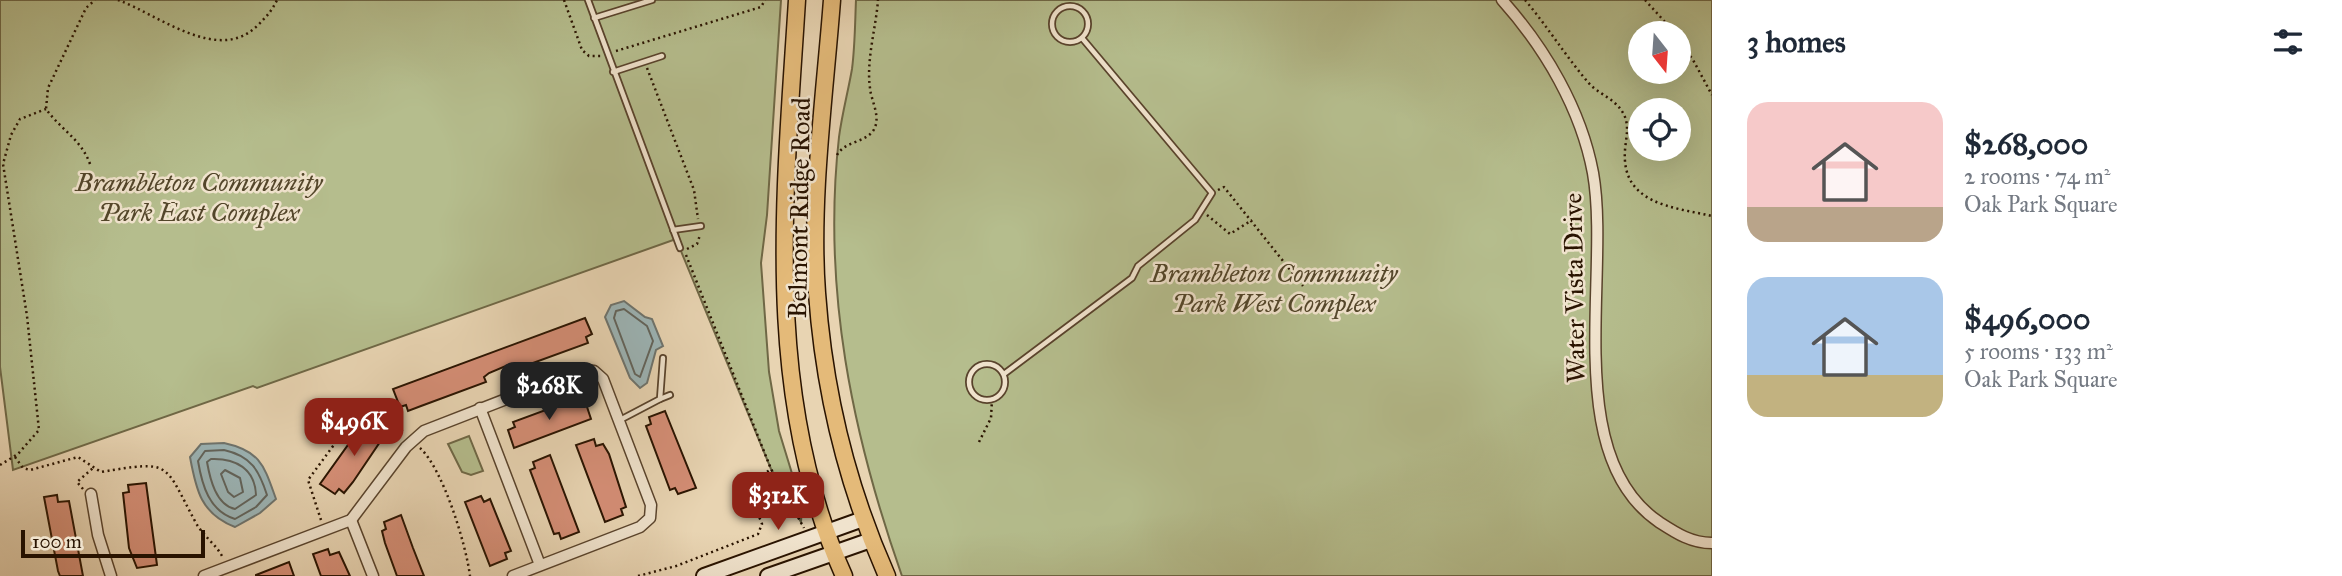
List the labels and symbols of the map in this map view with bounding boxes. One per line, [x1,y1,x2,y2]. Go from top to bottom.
north arrow [1628,21,1690,84]
street label: Belmont Ridge Road [781,97,817,319]
park label: Brambleton Community Park East Complex [74,166,324,229]
street label: Water Vista Drive [1556,192,1592,383]
park label: Brambleton Community Park West Complex [1149,257,1399,320]
pin: $268K [500,362,598,422]
pin: $496K [305,398,403,458]
pin: $312K [729,472,827,532]
scale bar [21,527,205,559]

